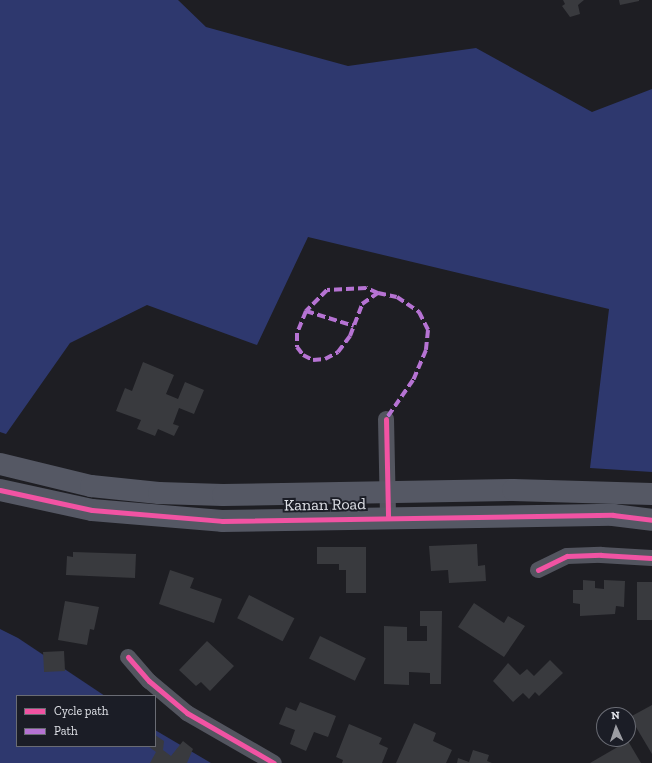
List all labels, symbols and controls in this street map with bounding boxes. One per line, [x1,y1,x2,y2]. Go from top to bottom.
street label: Kanan Road [284,495,366,515]
legend [16,695,156,747]
text: Cycle path [54,704,108,718]
north arrow [596,707,636,747]
text: N [611,709,620,722]
text: Path [54,724,78,738]

